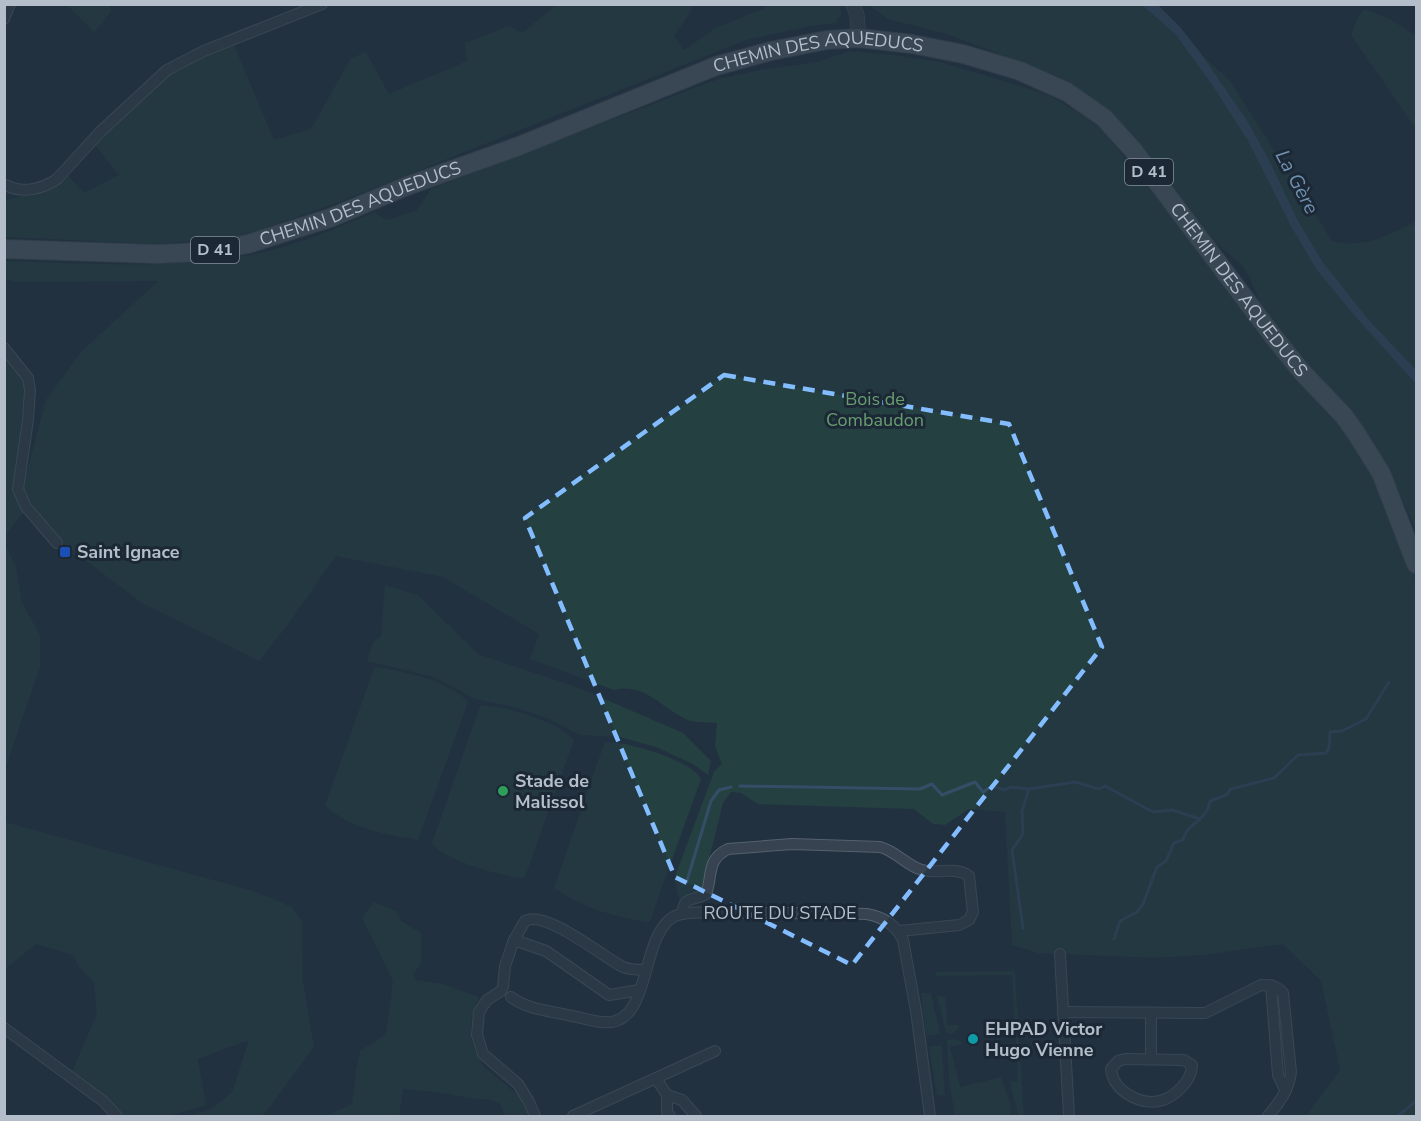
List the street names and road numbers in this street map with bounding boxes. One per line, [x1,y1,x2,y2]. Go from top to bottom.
street label: CHEMIN DES AQUEDUCS [710,26,926,78]
street label: CHEMIN DES AQUEDUCS [256,156,464,252]
road number: D 41 [1125,159,1173,185]
street label: CHEMIN DES AQUEDUCS [1165,198,1313,382]
road number: D 41 [191,237,239,263]
street label: ROUTE DU STADE [703,901,857,925]

